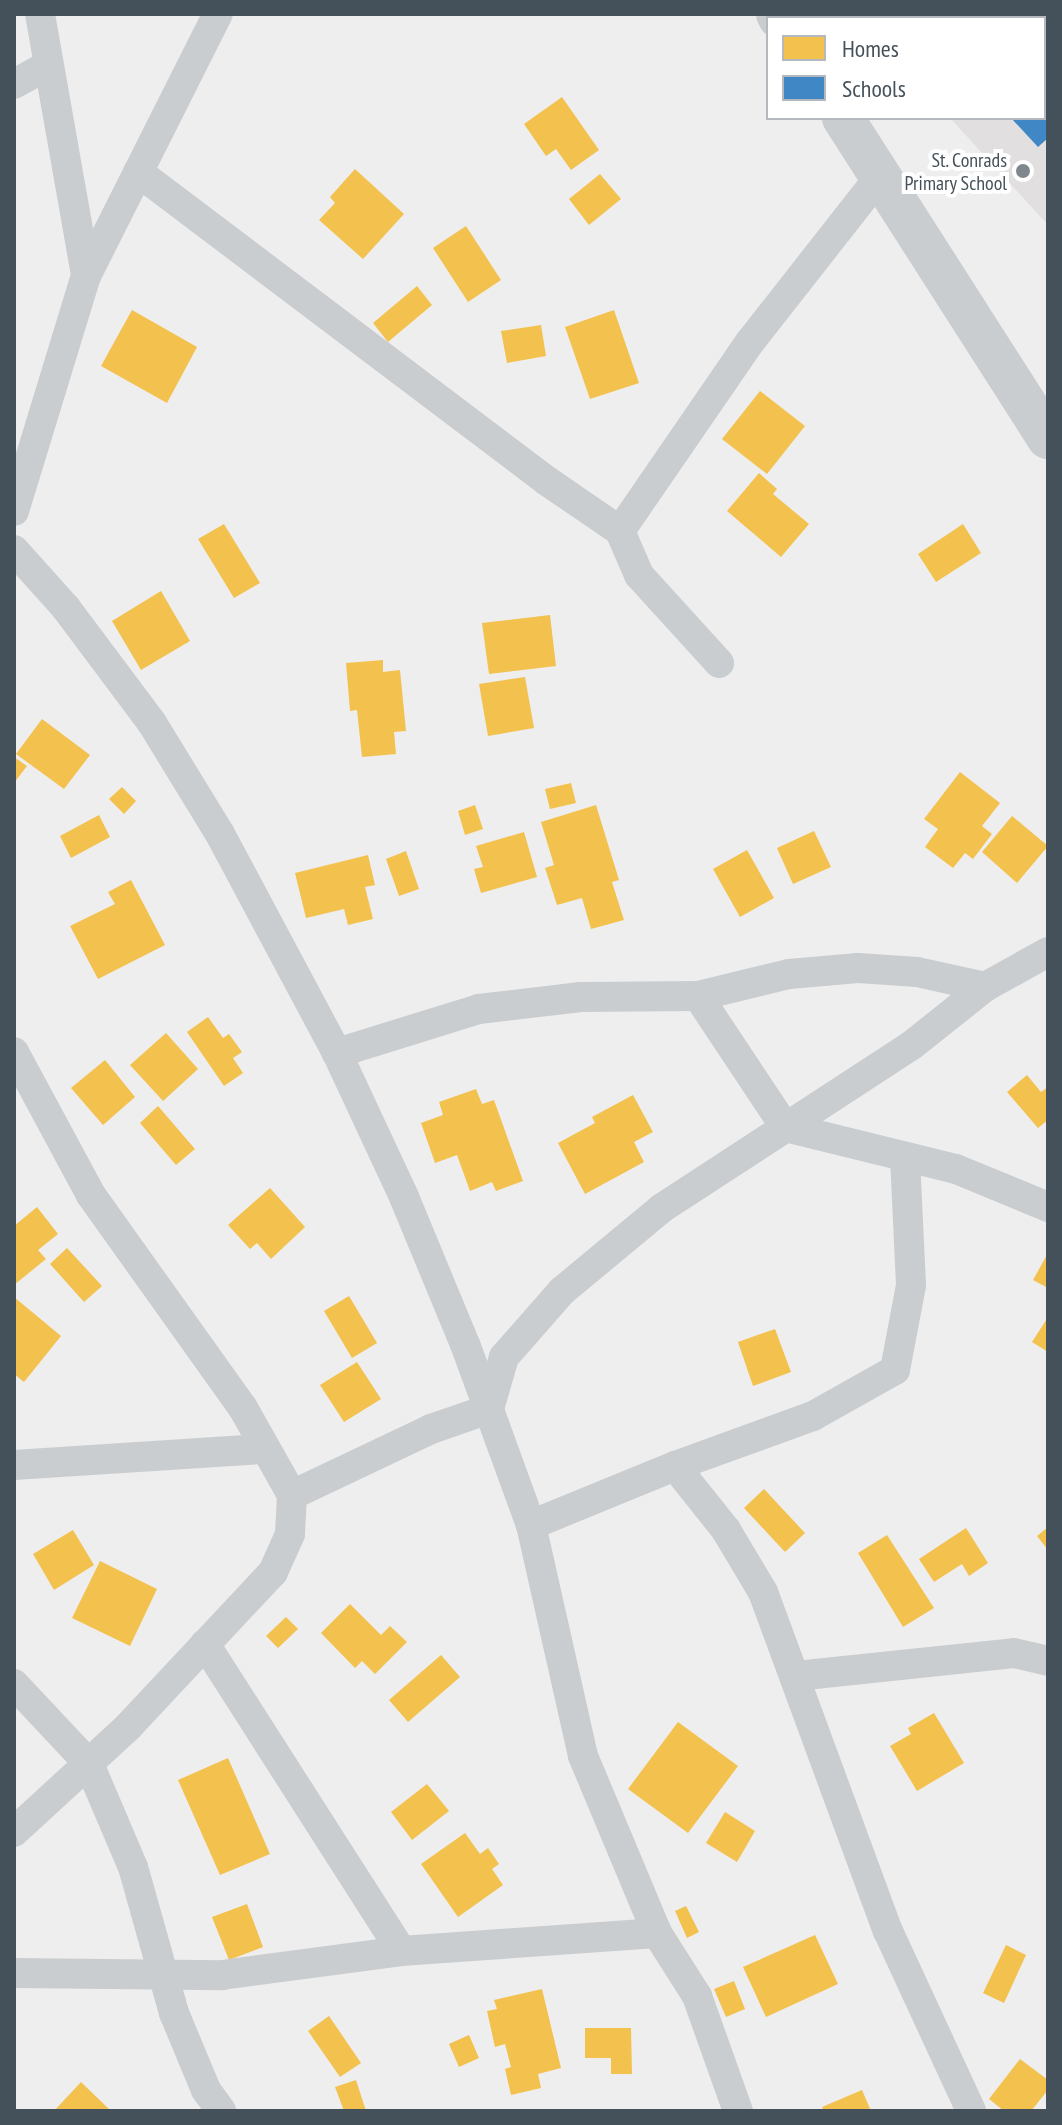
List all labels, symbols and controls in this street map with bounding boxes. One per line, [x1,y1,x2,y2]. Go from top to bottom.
legend [766,16,1046,120]
text: Homes [842,33,899,64]
text: Schools [842,73,906,104]
place label: St. Conrads Primary School [904,148,1007,195]
marker: St. Conrads Primary School [1014,162,1032,180]

